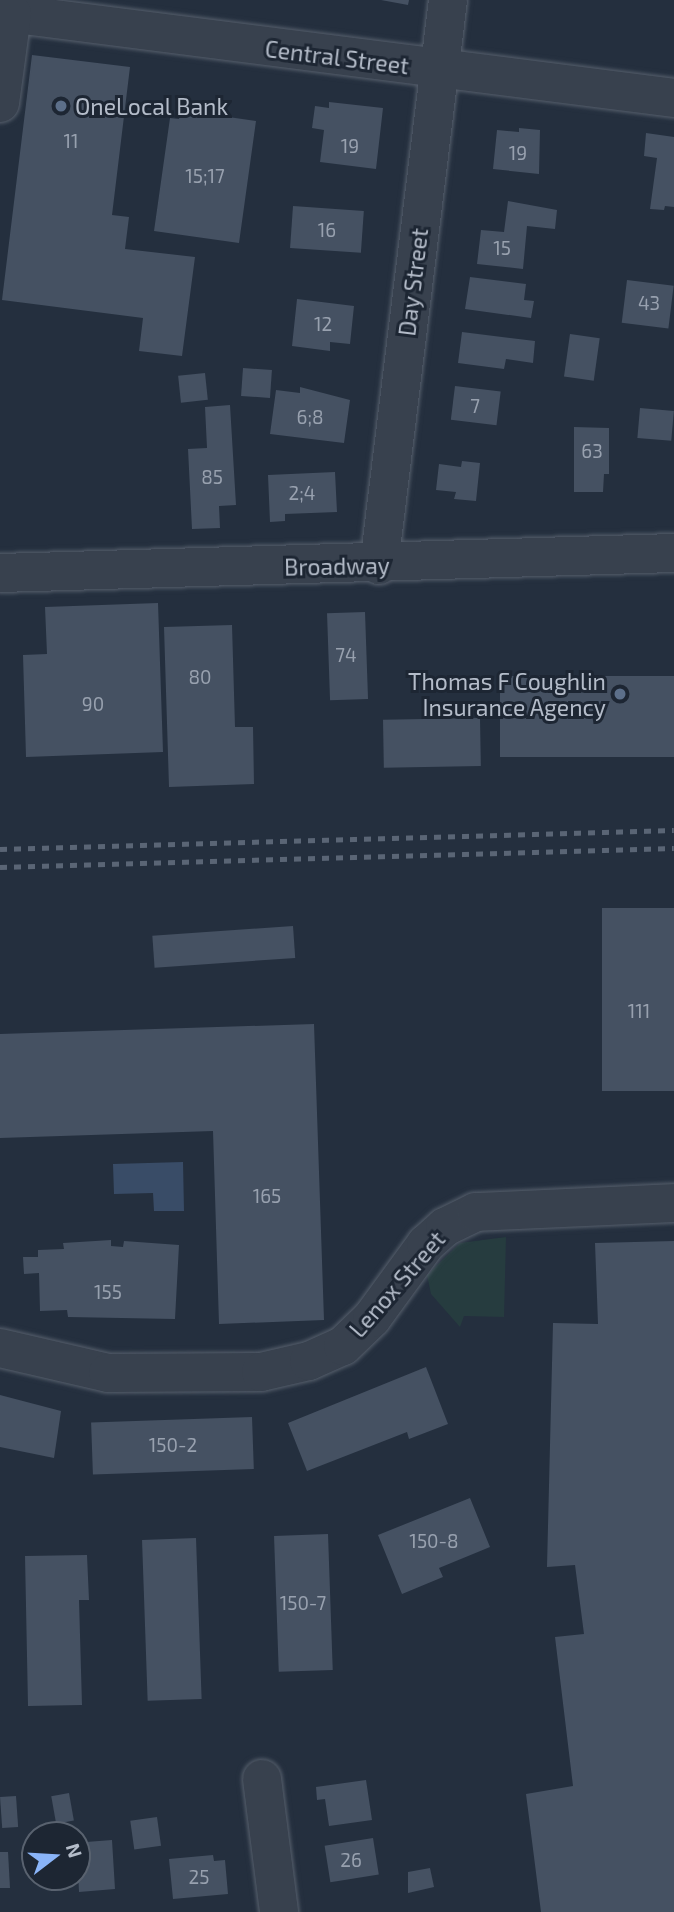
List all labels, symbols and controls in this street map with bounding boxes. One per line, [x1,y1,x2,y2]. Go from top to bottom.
street label: Central Street [263,34,411,80]
place label: OneLocal Bank [75,92,229,120]
marker: OneLocal Bank [53,98,69,114]
house number: 11 [63,130,79,152]
house number: 19 [341,135,359,157]
house number: 19 [509,142,527,164]
house number: 15;17 [185,165,225,187]
house number: 16 [318,219,336,241]
street label: Day Street [393,226,433,338]
house number: 15 [493,237,511,259]
house number: 43 [638,292,660,314]
house number: 12 [314,313,332,335]
house number: 7 [470,395,480,417]
house number: 6;8 [297,406,323,428]
house number: 63 [581,440,603,462]
house number: 85 [201,466,223,488]
house number: 2;4 [289,482,315,504]
street label: Broadway [284,551,390,581]
house number: 74 [335,644,357,666]
house number: 80 [189,666,211,688]
place label: Thomas F Coughlin Insurance Agency [408,667,606,721]
marker: Thomas F Coughlin Insurance Agency [612,686,628,702]
house number: 90 [82,693,104,715]
house number: 111 [628,1000,650,1022]
house number: 165 [253,1185,281,1207]
street label: Lenox Street [343,1225,451,1343]
house number: 155 [94,1281,122,1303]
house number: 150-2 [149,1434,197,1456]
house number: 150-8 [409,1530,459,1552]
house number: 150-7 [280,1592,326,1614]
north arrow [21,1821,91,1891]
text: N [62,1840,88,1860]
house number: 26 [340,1849,362,1871]
house number: 25 [189,1866,209,1888]

